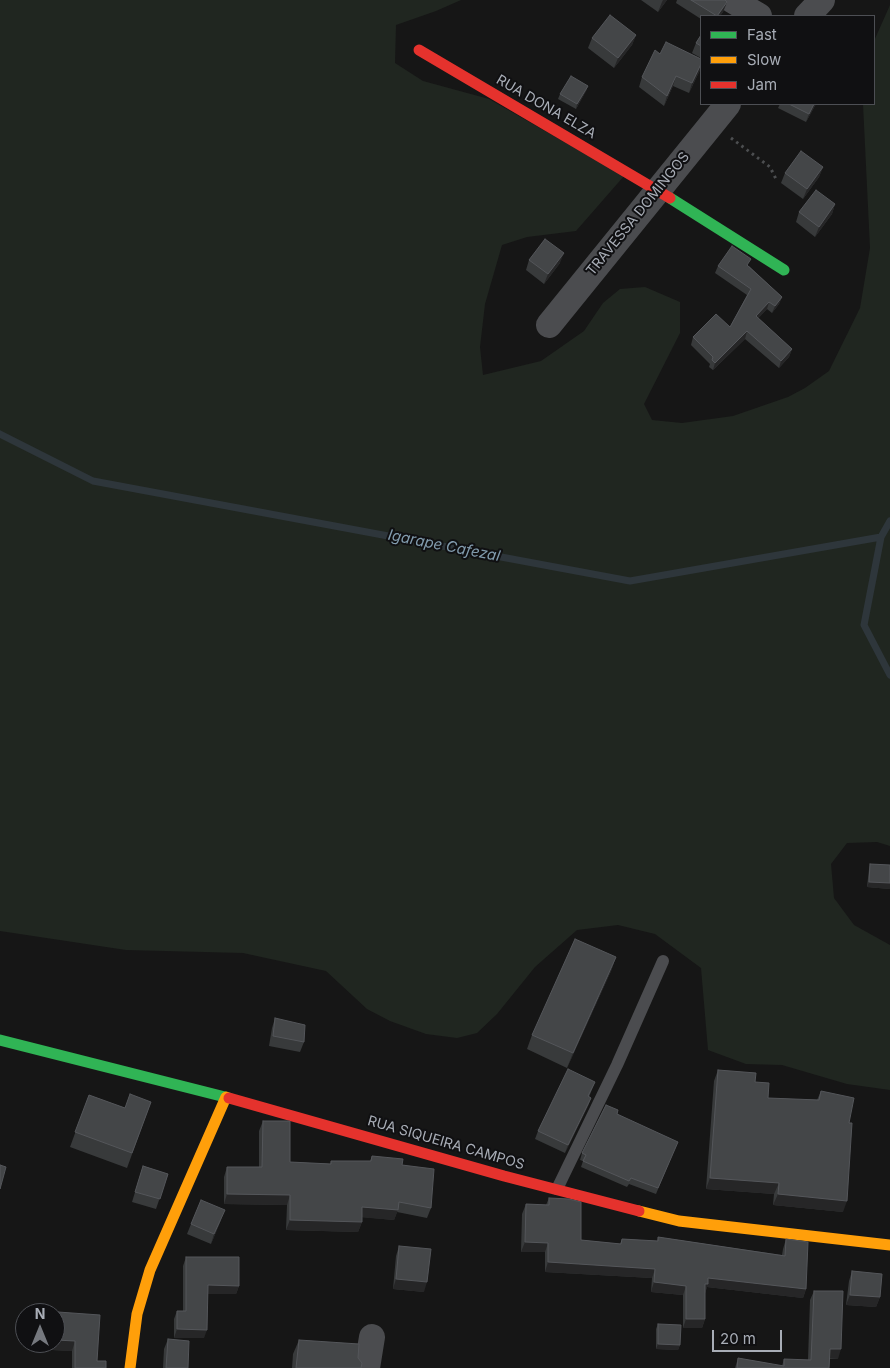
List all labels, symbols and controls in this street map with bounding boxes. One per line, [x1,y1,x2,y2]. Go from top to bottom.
legend [700,15,875,105]
text: Fast [747,25,777,44]
text: Slow [747,50,781,69]
street label: RUA DONA ELZA [493,72,599,142]
text: Jam [747,75,777,94]
street label: TRAVESSA DOMINGOS [583,149,693,279]
water label: Igarape Cafezal [386,526,502,566]
street label: RUA SIQUEIRA CAMPOS [366,1113,526,1173]
north arrow [15,1303,65,1353]
text: N [35,1305,45,1322]
scale bar [715,1320,785,1352]
text: 20 m [720,1329,756,1348]

